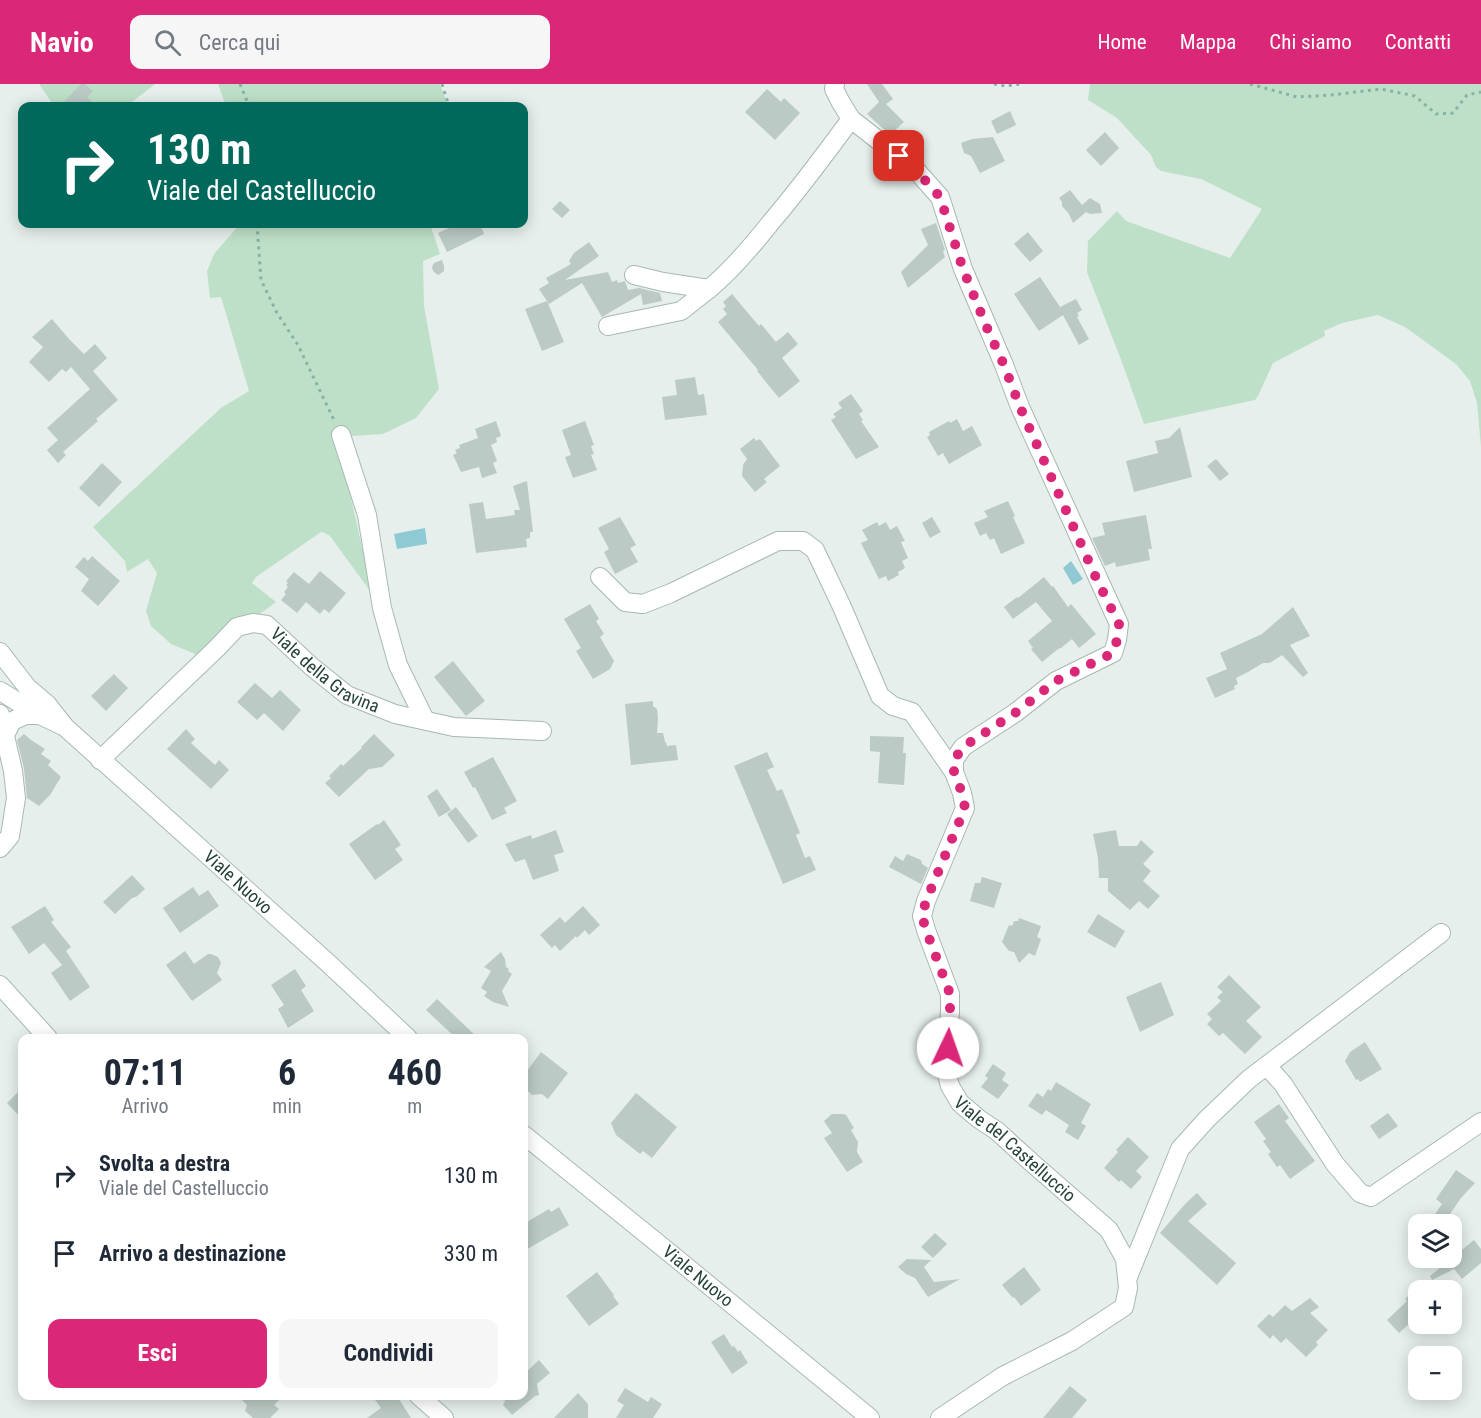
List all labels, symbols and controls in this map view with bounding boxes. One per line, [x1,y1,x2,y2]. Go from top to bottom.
search box [130,15,550,69]
text: Navio [30,26,94,59]
icon: search [151,26,184,59]
text: Cerca qui [199,30,280,55]
text: Home [1097,30,1147,54]
text: Mappa [1180,30,1236,54]
text: Chi siamo [1269,30,1352,54]
text: Contatti [1385,30,1451,54]
text: 130 m [147,125,252,174]
icon: right [48,126,126,204]
pin [873,130,924,181]
icon: arrive [882,139,915,172]
text: Viale del Castelluccio [147,175,376,207]
street label: Viale della Gravina [267,623,382,717]
street label: Viale Nuovo [200,846,277,918]
position arrow [916,1016,980,1080]
text: 07:11 [104,1052,186,1094]
text: 6 [278,1052,296,1094]
text: 460 [388,1052,442,1094]
street label: Viale del Castelluccio [950,1091,1080,1206]
text: Arrivo [122,1094,169,1118]
text: min [272,1094,302,1118]
text: m [407,1094,422,1118]
text: Svolta a destra [99,1151,230,1176]
icon: right [48,1159,81,1192]
text: 130 m [444,1163,498,1188]
text: Viale del Castelluccio [99,1176,269,1200]
map controls [1408,1214,1462,1400]
button: layers [1408,1214,1462,1268]
icon: arrive [48,1237,81,1270]
text: Arrivo a destinazione [99,1241,286,1266]
text: 330 m [444,1241,498,1266]
street label: Viale Nuovo [659,1241,738,1311]
button: + [1408,1280,1462,1334]
button: Esci [48,1319,267,1388]
button: Condividi [279,1319,498,1388]
button: − [1408,1346,1462,1400]

